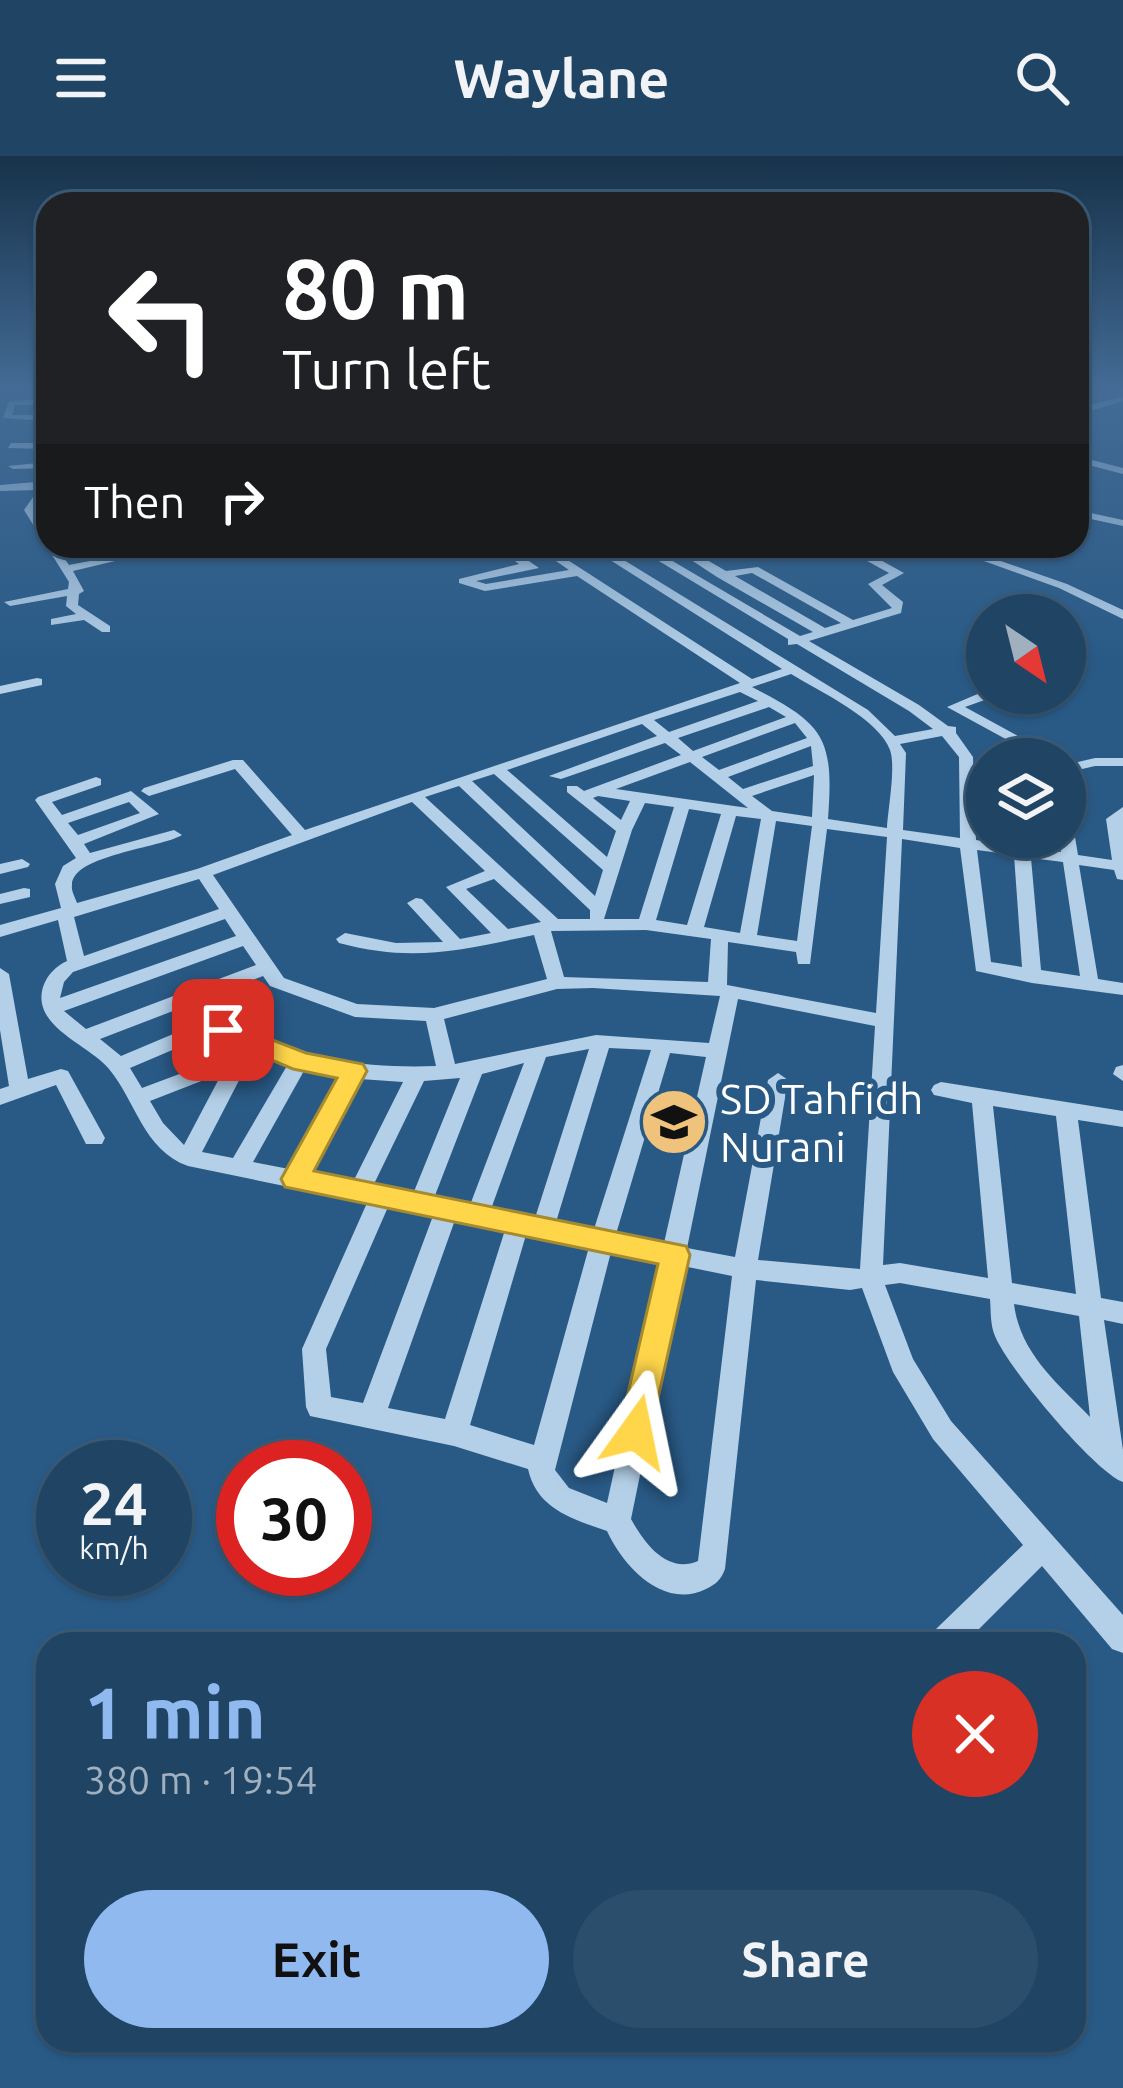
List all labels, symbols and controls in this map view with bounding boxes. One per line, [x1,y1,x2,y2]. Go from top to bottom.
icon: menu [48,45,114,111]
icon: search [1009,45,1075,111]
text: Waylane [454,48,669,108]
icon: left [84,240,240,396]
text: 80 m [282,241,469,335]
text: Turn left [282,339,491,399]
icon: right [209,468,275,534]
text: Then [84,476,185,527]
north arrow [966,594,1086,714]
map controls [966,594,1086,858]
button: layers [966,738,1086,858]
pin [172,979,274,1081]
icon: arrive [190,997,256,1063]
place label: SD Tahfidh Nurani [720,1075,923,1170]
school or university icon: SD Tahfidh Nurani [639,1087,709,1157]
position arrow [573,1369,699,1495]
speed limit sign: 30 [216,1440,372,1596]
text: 24 [80,1469,148,1536]
text: km/h [79,1531,149,1565]
button: close [912,1671,1038,1797]
text: 1 min [84,1672,266,1753]
text: 380 m · 19:54 [84,1758,318,1801]
button: Exit [84,1890,549,2028]
button: Share [573,1890,1038,2028]

